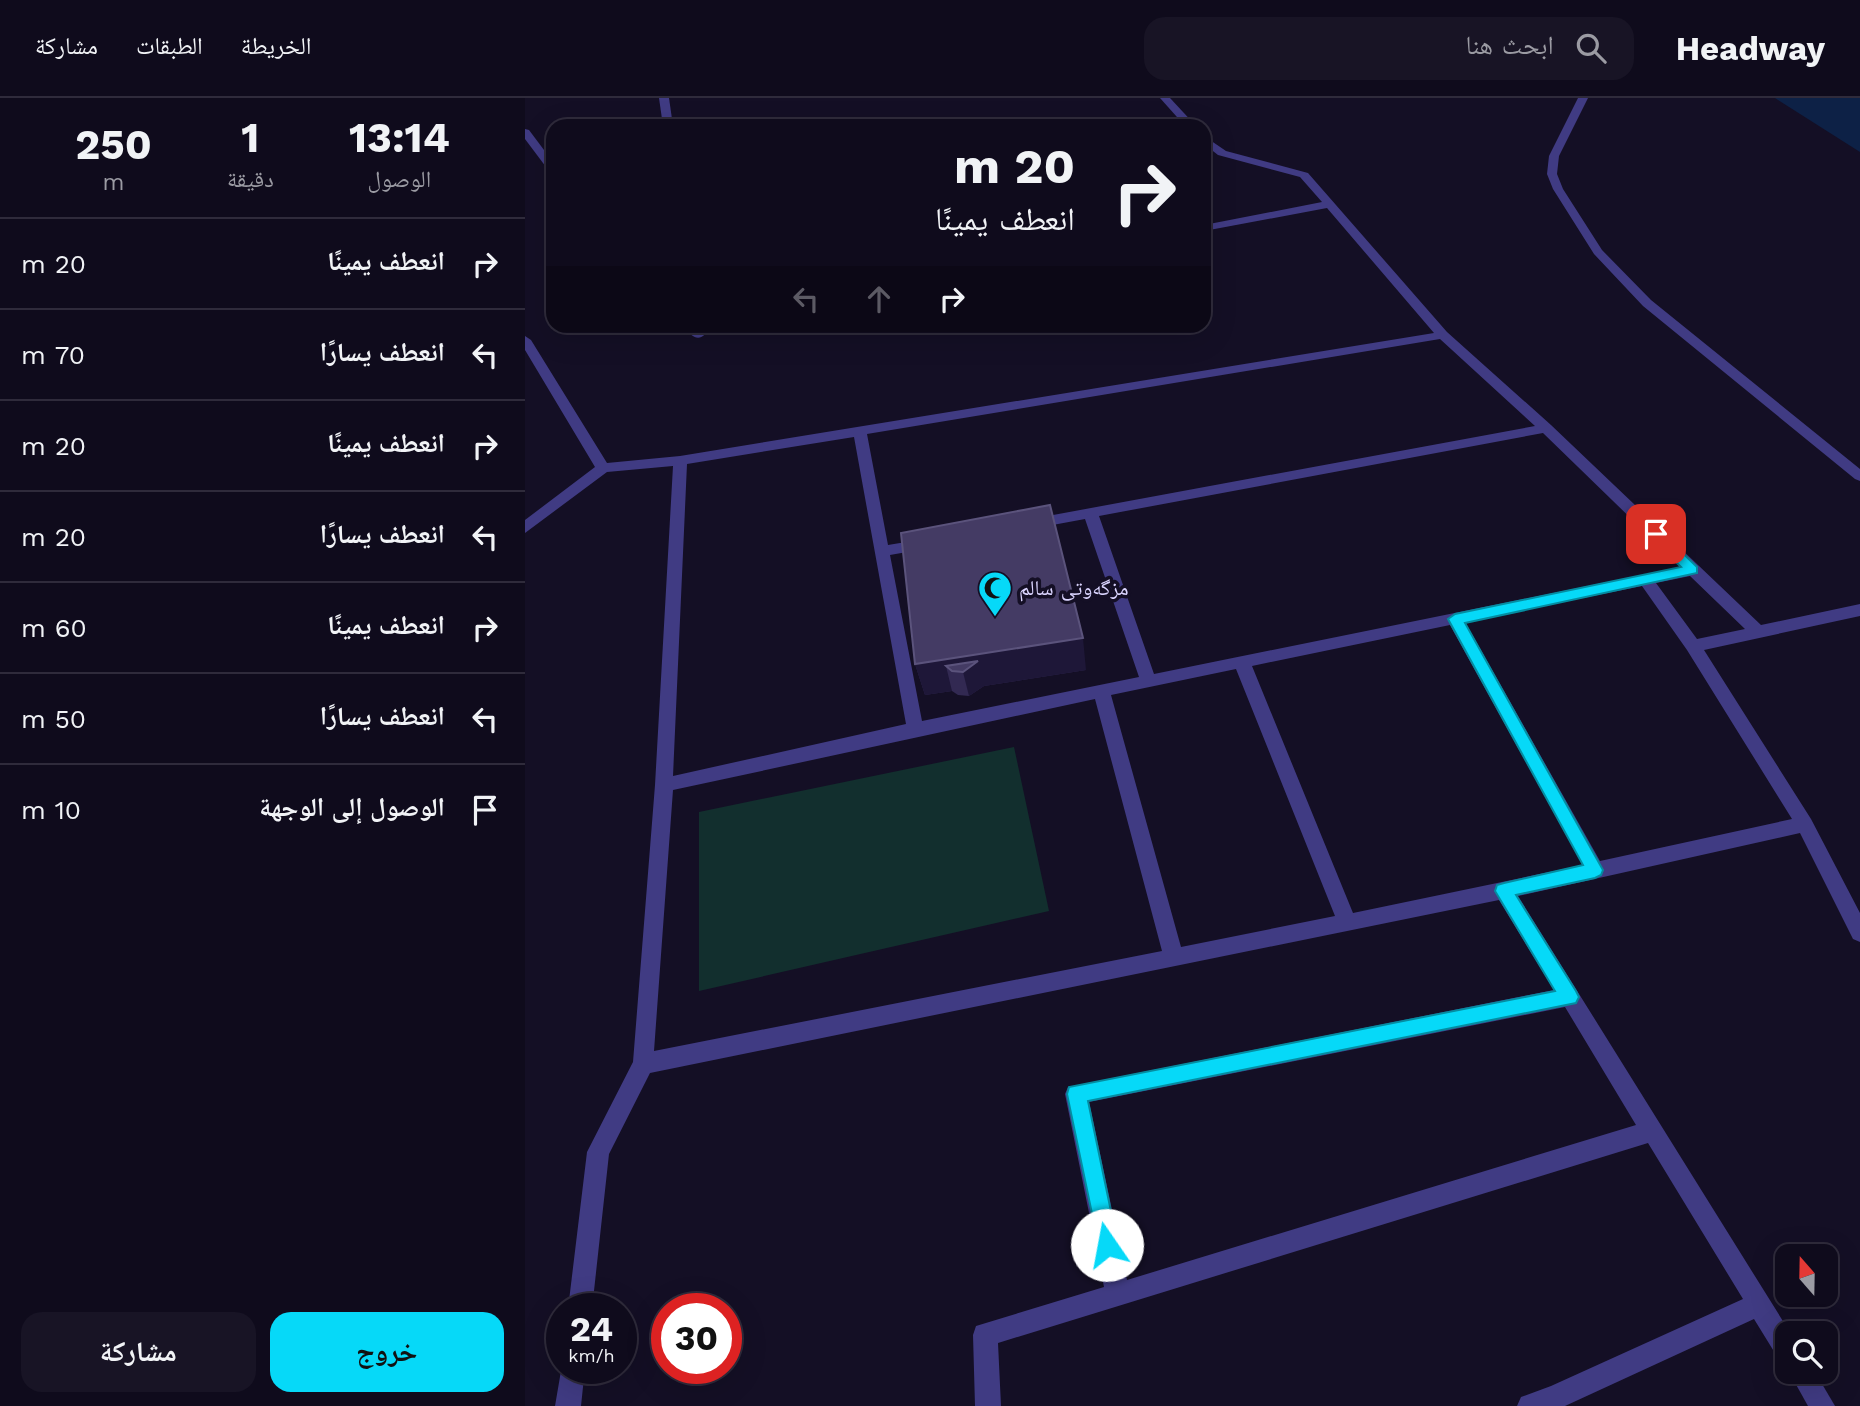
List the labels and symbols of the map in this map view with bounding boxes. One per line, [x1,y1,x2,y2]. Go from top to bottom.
pin [1626,504,1686,564]
mosque icon: مزگەوتی سالم [976,569,1014,618]
place label: مزگەوتی سالم [1019,575,1129,602]
position arrow [1070,1208,1144,1282]
north arrow [1775,1244,1837,1307]
speed limit sign: 30 [651,1293,742,1384]

